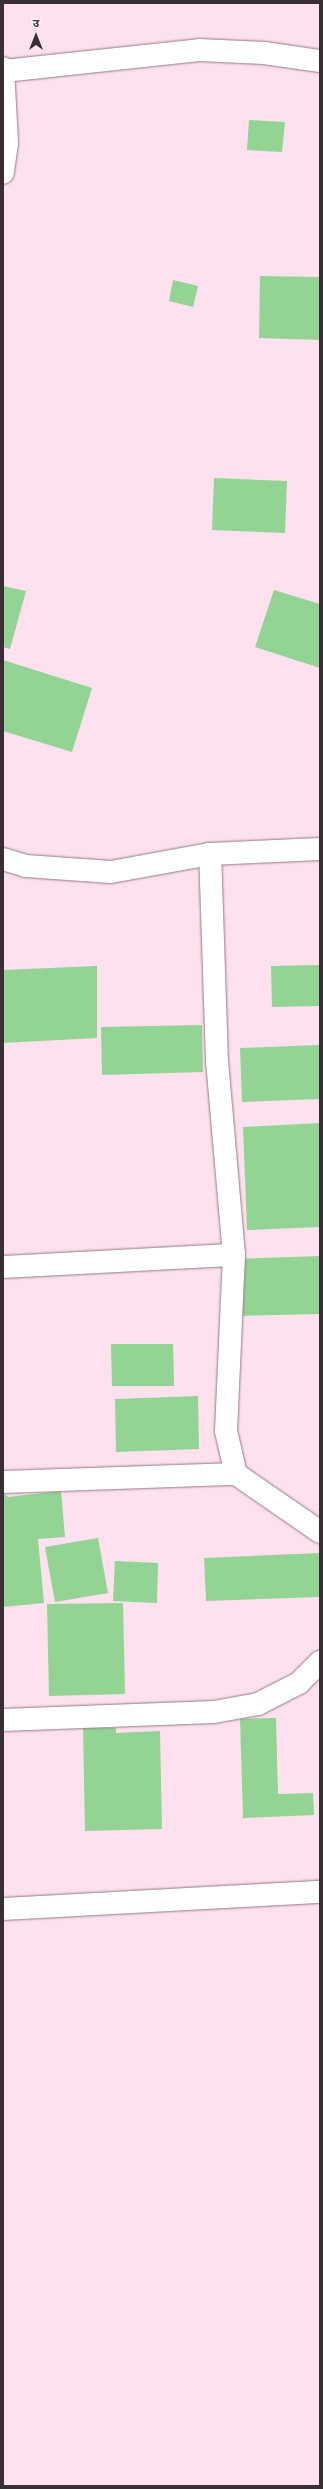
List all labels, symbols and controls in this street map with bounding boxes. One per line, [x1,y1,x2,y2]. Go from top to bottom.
north arrow [16,16,56,56]
text: उ [33,17,39,30]

